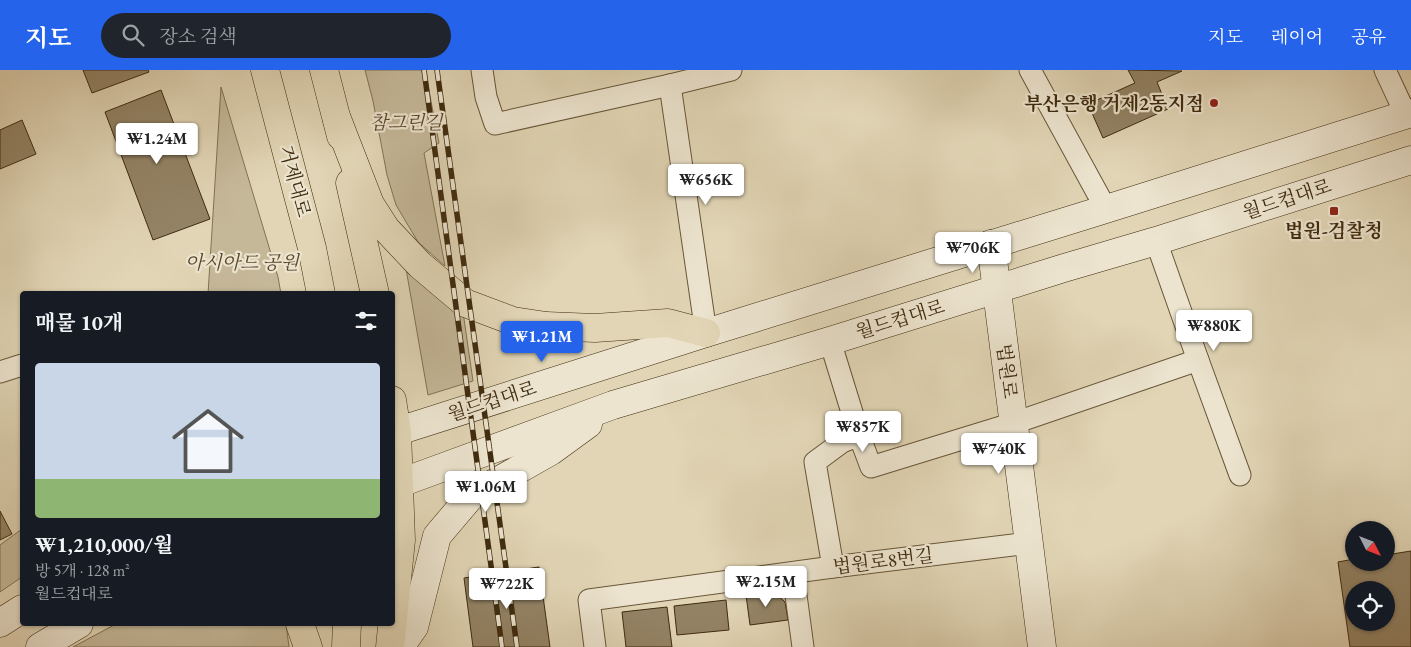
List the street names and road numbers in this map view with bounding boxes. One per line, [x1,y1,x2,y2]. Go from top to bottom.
street label: 거제대로 [273,142,317,220]
street label: 월드컵대로 [1239,173,1335,225]
street label: 월드컵대로 [852,294,948,344]
street label: 법원로 [991,342,1023,400]
street label: 월드컵대로 [444,375,540,427]
street label: 법원로8번길 [831,542,935,580]

